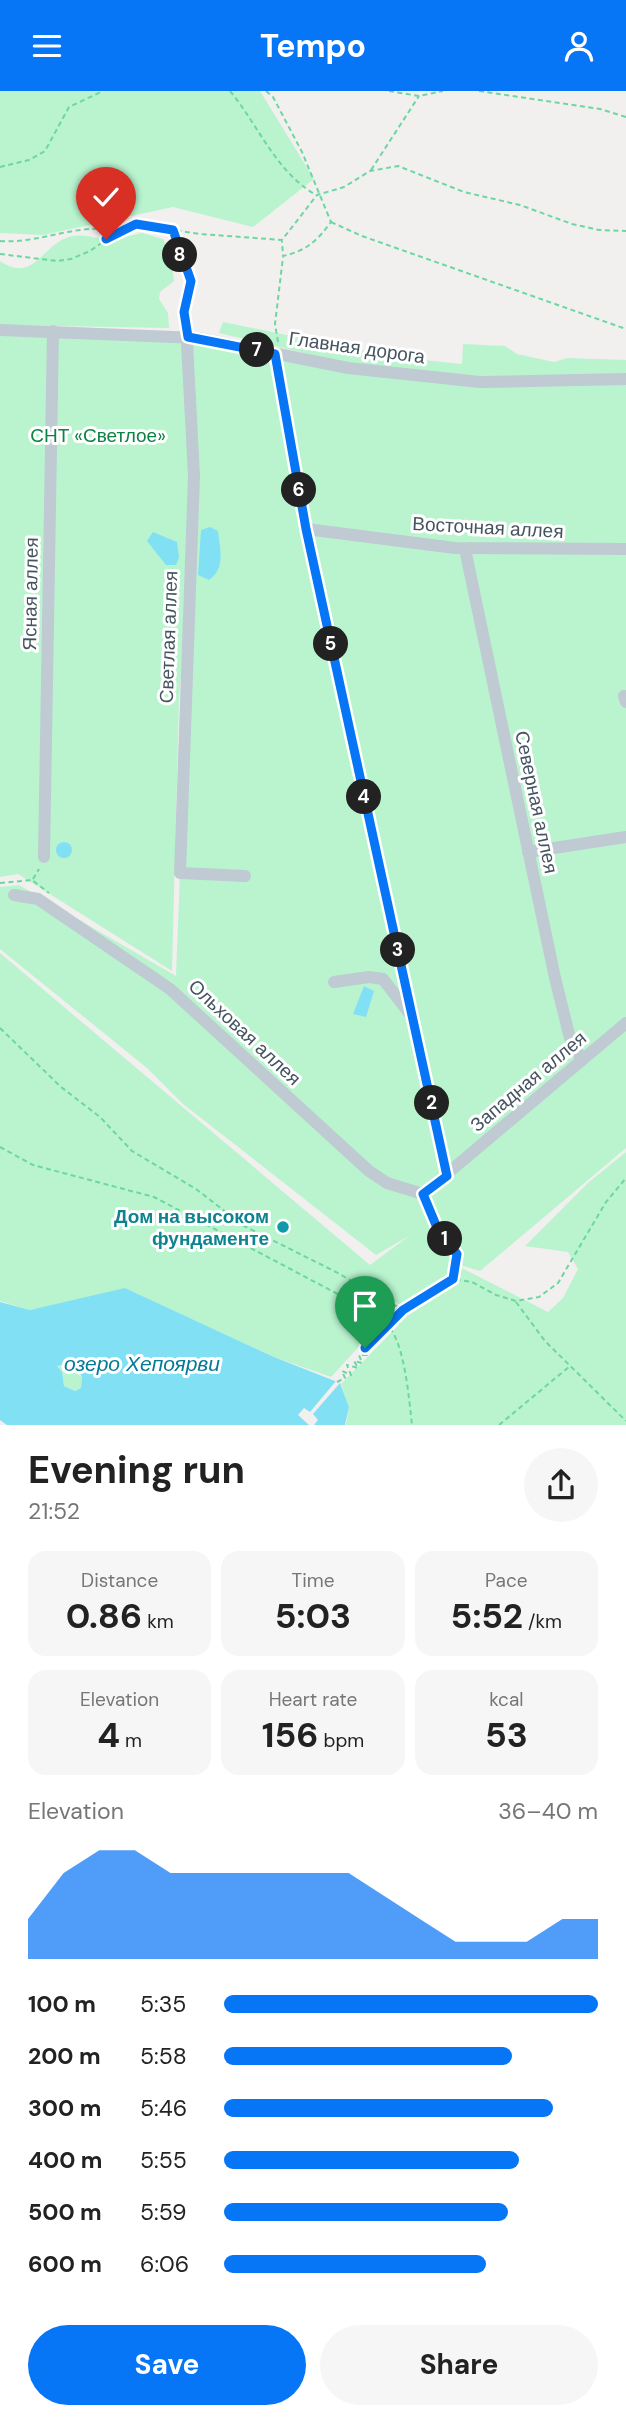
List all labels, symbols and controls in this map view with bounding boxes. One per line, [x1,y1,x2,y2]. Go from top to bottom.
text: Tempo [260,25,366,67]
icon: menu [28,27,66,65]
icon: person [560,27,598,65]
pin [76,167,136,239]
icon: check [87,178,125,216]
pin: 8 [162,237,198,273]
text: 8 [173,242,186,267]
street label: Главная дорога [287,326,427,369]
pin: 7 [240,333,274,367]
text: 7 [251,337,262,362]
park label: СНТ «Светлое» [30,423,166,448]
pin: 6 [282,473,316,507]
text: 6 [292,477,305,502]
street label: Восточная аллея [412,511,564,544]
street label: Ясная аллея [17,537,44,651]
street label: Светлая аллея [154,570,183,704]
pin: 5 [314,627,348,661]
text: 5 [325,631,336,656]
street label: Северная аллея [509,728,564,876]
pin: 4 [346,779,382,815]
text: 4 [357,784,370,809]
pin: 3 [380,933,416,967]
text: 3 [392,937,403,962]
street label: Ольховая аллея [183,974,306,1091]
street label: Западная аллея [465,1026,592,1137]
pin: 2 [414,1086,450,1121]
text: 2 [426,1090,437,1115]
place label: Дом на высоком фундаменте [114,1204,269,1251]
marker: Дом на высоком фундаменте [275,1219,291,1235]
pin: 1 [428,1221,462,1257]
text: 1 [441,1226,448,1251]
pin [335,1276,395,1348]
icon: arrive [346,1287,384,1325]
water label: озеро Хепоярви [64,1350,220,1378]
text: Evening run [28,1445,245,1495]
button: share [524,1448,598,1522]
text: 21:52 [28,1496,80,1526]
text: Distance [81,1568,158,1593]
text: Time [292,1568,334,1593]
text: Pace [485,1568,528,1593]
text: 0.86 [66,1593,142,1639]
text: 5:03 [275,1593,351,1639]
text: 5:52 [451,1593,523,1639]
text: km [142,1609,174,1634]
text: /km [523,1609,562,1634]
text: Elevation [80,1687,159,1712]
text: Heart rate [269,1687,357,1712]
text: kcal [489,1687,523,1712]
text: 4 [97,1712,120,1758]
text: 156 [262,1712,318,1758]
text: 53 [485,1712,528,1758]
text: m [120,1728,142,1753]
text: bpm [318,1728,364,1753]
text: Elevation [28,1796,124,1826]
text: 36–40 m [498,1796,598,1826]
text: 100 m [28,1989,96,2019]
text: 5:35 [140,1989,186,2019]
text: 200 m [28,2041,101,2071]
text: 5:58 [140,2041,187,2071]
text: 300 m [28,2093,101,2123]
text: 5:46 [140,2093,187,2123]
text: 400 m [28,2145,102,2175]
text: 5:55 [140,2145,187,2175]
text: 500 m [28,2197,102,2227]
text: 5:59 [140,2197,186,2227]
text: 600 m [28,2249,102,2279]
text: 6:06 [140,2249,189,2279]
button: Save [28,2325,306,2405]
button: Share [320,2325,598,2405]

